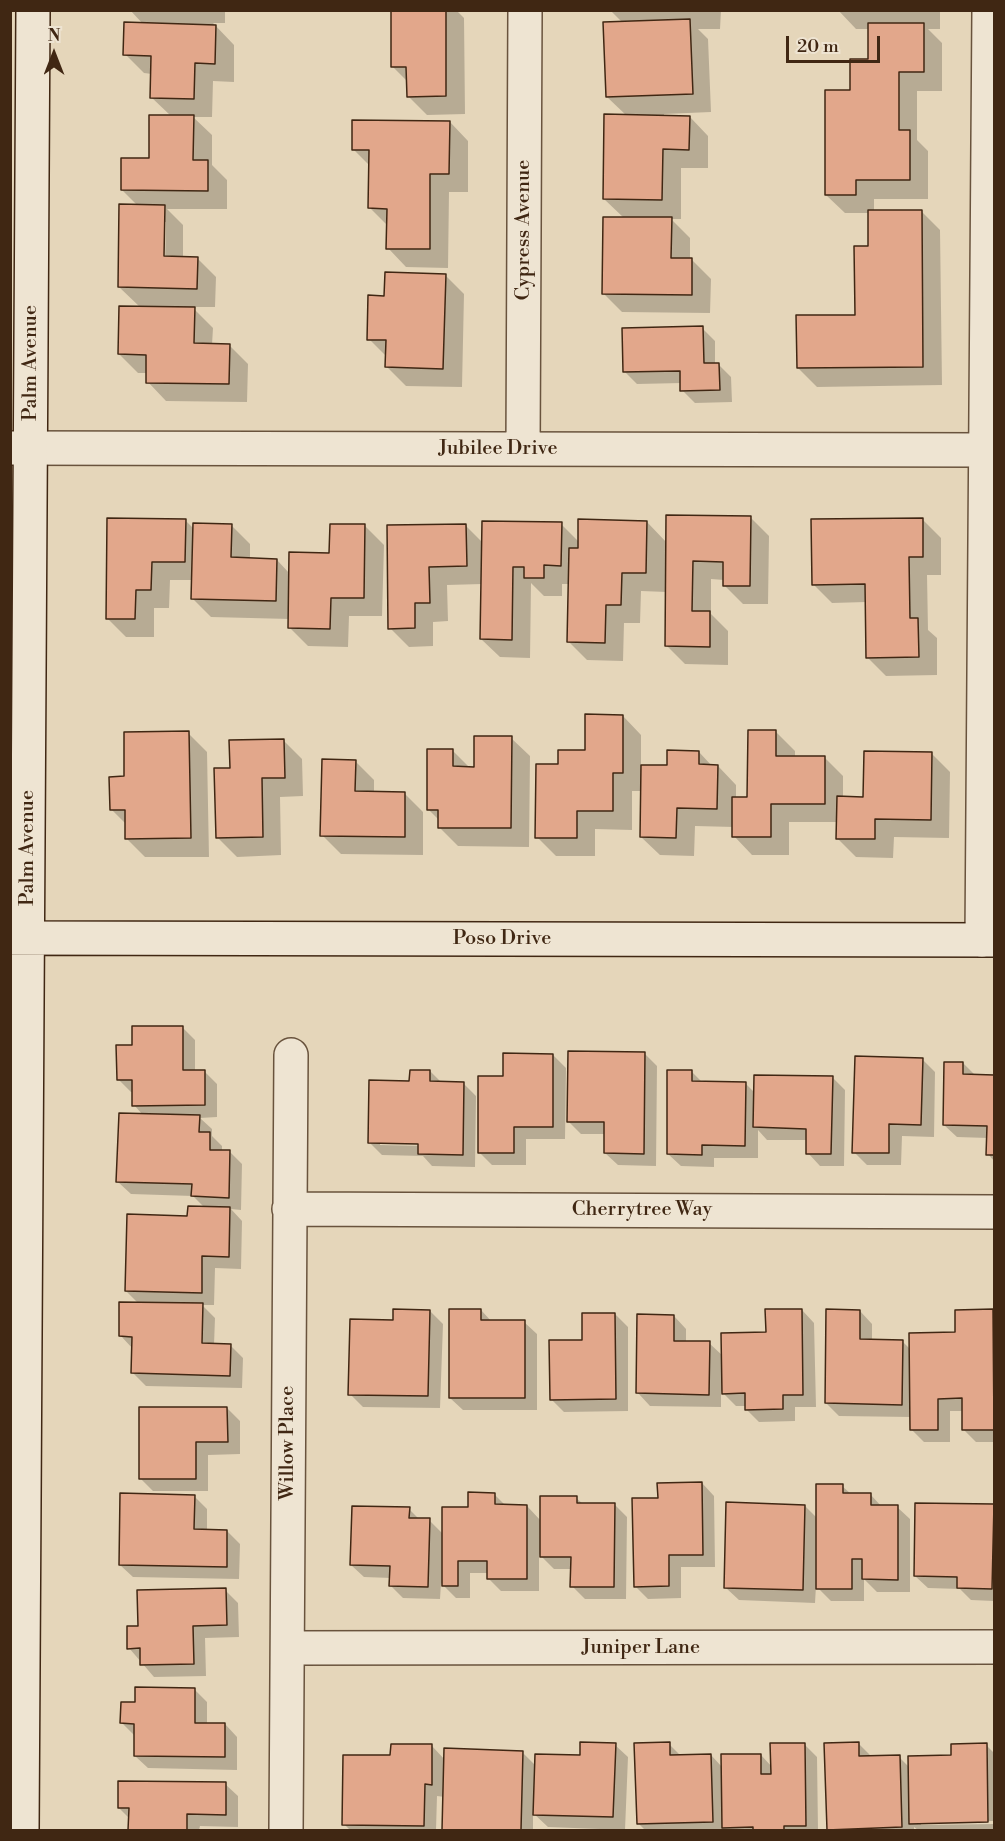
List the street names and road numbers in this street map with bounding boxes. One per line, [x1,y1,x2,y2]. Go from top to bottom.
street label: Cypress Avenue [512,160,536,300]
street label: Palm Avenue [19,305,43,421]
street label: Jubilee Drive [438,437,558,461]
street label: Palm Avenue [16,790,40,906]
street label: Poso Drive [453,927,551,951]
street label: Cherrytree Way [572,1198,712,1222]
street label: Willow Place [276,1386,300,1500]
street label: Juniper Lane [582,1636,700,1660]

